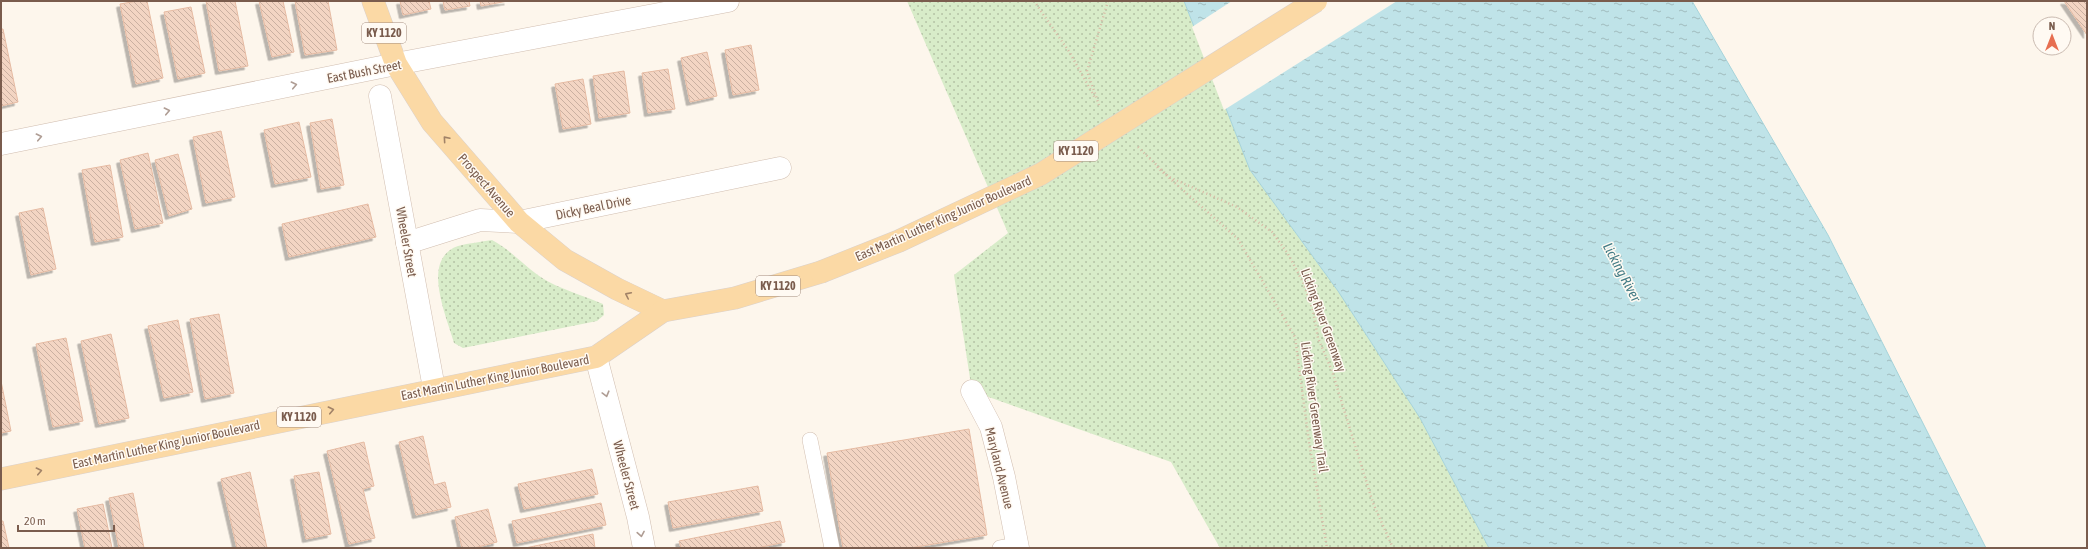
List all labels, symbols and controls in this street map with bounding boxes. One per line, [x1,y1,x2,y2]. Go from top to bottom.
north arrow [2032,16,2072,56]
text: N [2049,20,2055,32]
road number: KY 1120 [362,23,406,43]
street label: East Bush Street [326,57,403,86]
one-way arrow [291,81,297,89]
one-way arrow [163,107,170,115]
one-way arrow [36,133,42,141]
one-way arrow [444,136,451,144]
road number: KY 1120 [1054,141,1098,161]
street label: Prospect Avenue [455,151,518,220]
street label: East Martin Luther King Junior Boulevard [853,173,1034,264]
street label: Dicky Beal Drive [554,192,632,223]
street label: Wheeler Street [393,206,420,279]
water label: Licking River [1600,240,1645,305]
street label: Licking River Greenway [1298,266,1349,374]
road number: KY 1120 [756,276,800,296]
one-way arrow [625,292,632,299]
street label: Licking River Greenway Trail [1298,341,1331,474]
street label: East Martin Luther King Junior Boulevard [400,352,590,403]
one-way arrow [602,391,610,397]
one-way arrow [328,406,334,414]
road number: KY 1120 [277,407,321,427]
street label: East Martin Luther King Junior Boulevard [71,417,261,472]
street label: Maryland Avenue [982,426,1017,511]
street label: Wheeler Street [610,439,643,512]
one-way arrow [36,467,42,475]
scale bar [18,507,114,533]
text: 20 m [24,514,46,528]
one-way arrow [637,531,645,537]

